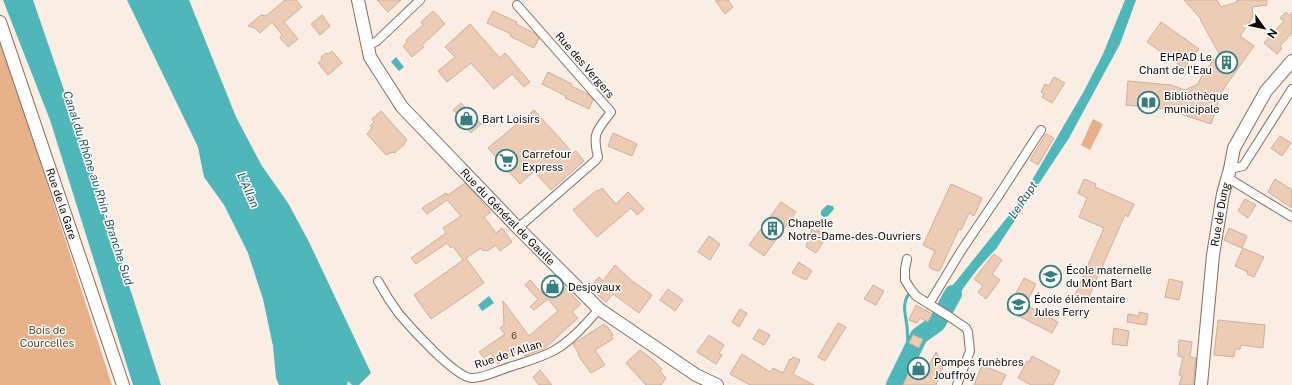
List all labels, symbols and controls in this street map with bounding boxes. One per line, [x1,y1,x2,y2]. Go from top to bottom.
north arrow [1244,8,1284,48]
text: N [1265,27,1280,40]
street label: Rue des Vergers [553,30,617,101]
building icon: EHPAD Le Chant de l'Eau [1214,50,1240,76]
place label: EHPAD Le Chant de l'Eau [1139,51,1212,76]
water label: Canal du Rhône au Rhin - Branche Sud [60,89,136,287]
library icon: Bibliothèque municipale [1136,89,1162,115]
place label: Bibliothèque municipale [1164,90,1229,115]
shop icon: Bart Loisirs [453,106,479,132]
place label: Bart Loisirs [482,113,540,125]
supermarket icon: Carrefour Express [494,147,520,173]
place label: Carrefour Express [522,148,571,173]
street label: Rue du Général de Gaulle [458,166,557,267]
street label: Rue de la Gare [44,167,79,241]
water label: L'Allan [234,170,262,210]
water label: Le Rupt [1006,178,1041,221]
street label: Rue de Dung [1209,180,1232,247]
building icon: Chapelle Notre-Dame-des-Ouvriers [760,216,786,242]
place label: Chapelle Notre-Dame-des-Ouvriers [788,217,921,242]
school or university icon: École maternelle du Mont Bart [1037,263,1063,289]
place label: École maternelle du Mont Bart [1066,263,1152,289]
shop icon: Desjoyaux [539,274,565,300]
place label: Desjoyaux [568,281,621,293]
school or university icon: École élémentaire Jules Ferry [1006,292,1032,318]
place label: École élémentaire Jules Ferry [1034,292,1126,318]
park label: Bois de Courcelles [20,324,75,349]
house number: 6 [511,330,517,341]
street label: Rue de l'Allan [473,337,543,371]
shop icon: Pompes funèbres Jouffroy [906,355,932,381]
place label: Pompes funèbres Jouffroy [934,356,1024,381]

